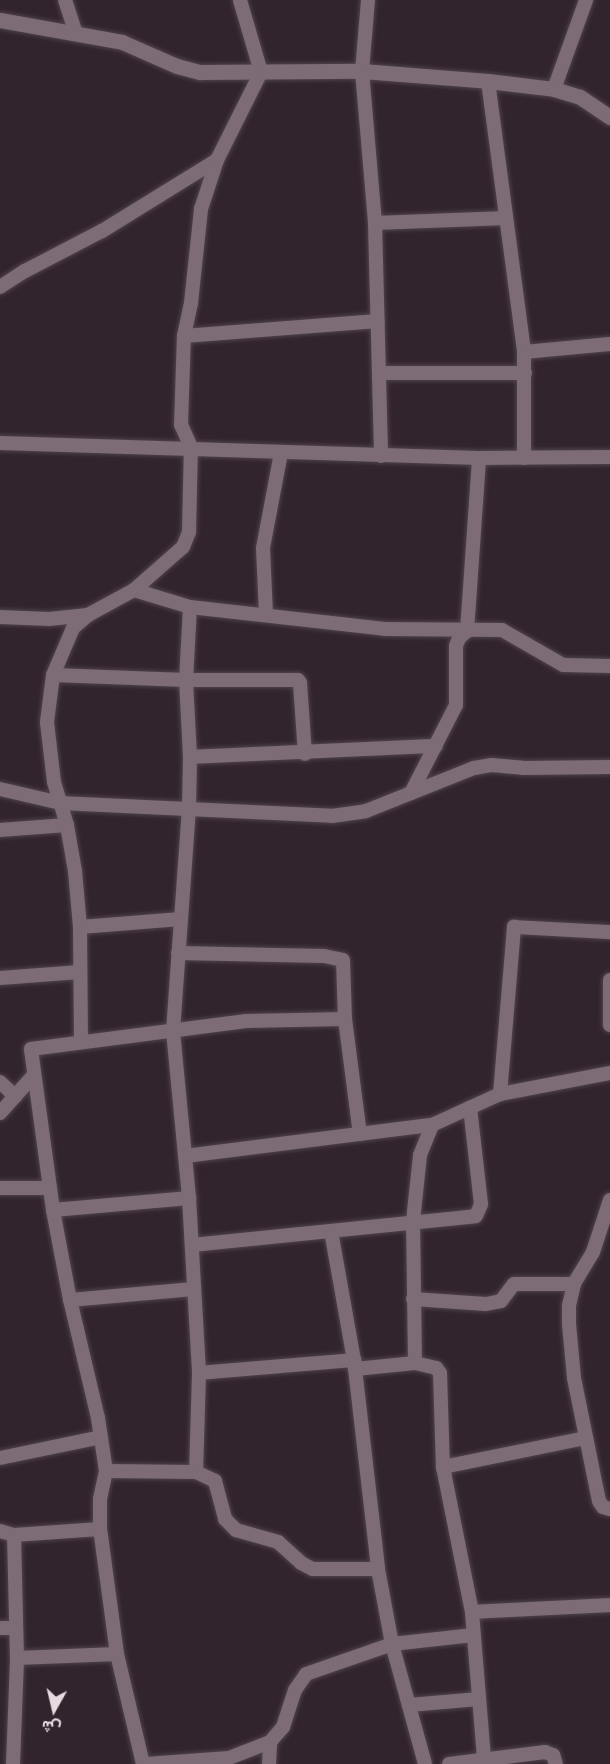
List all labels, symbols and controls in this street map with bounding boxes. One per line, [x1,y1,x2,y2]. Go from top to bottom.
north arrow [24,1680,84,1740]
text: ش [41,1718,62,1739]

